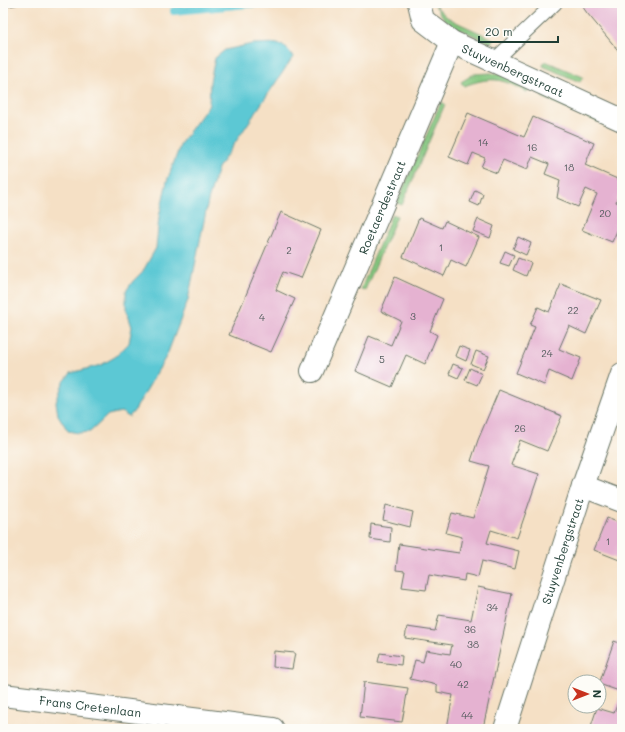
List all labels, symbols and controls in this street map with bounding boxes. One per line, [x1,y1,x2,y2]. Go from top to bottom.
scale bar [479,18,558,44]
text: 20 m [485,23,513,39]
street label: Stuyvenbergstraat [459,40,567,100]
house number: 14 [478,135,488,149]
house number: 16 [527,140,537,154]
street label: Roetaerdestraat [355,158,409,257]
house number: 18 [564,160,574,174]
house number: 20 [599,206,611,220]
house number: 1 [439,240,443,254]
house number: 2 [286,243,292,257]
house number: 22 [567,303,579,317]
house number: 3 [410,309,416,323]
house number: 4 [259,310,265,324]
house number: 24 [541,346,553,360]
house number: 5 [379,352,385,366]
house number: 26 [514,421,526,435]
street label: Stuyvenbergstraat [538,496,587,606]
house number: 1 [606,534,610,548]
house number: 34 [486,600,498,614]
house number: 36 [464,622,476,636]
house number: 38 [467,637,479,651]
house number: 40 [450,657,462,671]
north arrow [567,674,607,714]
house number: 42 [457,677,469,691]
text: N [590,690,605,698]
street label: Frans Cretenlaan [38,692,142,720]
house number: 44 [461,708,473,722]

